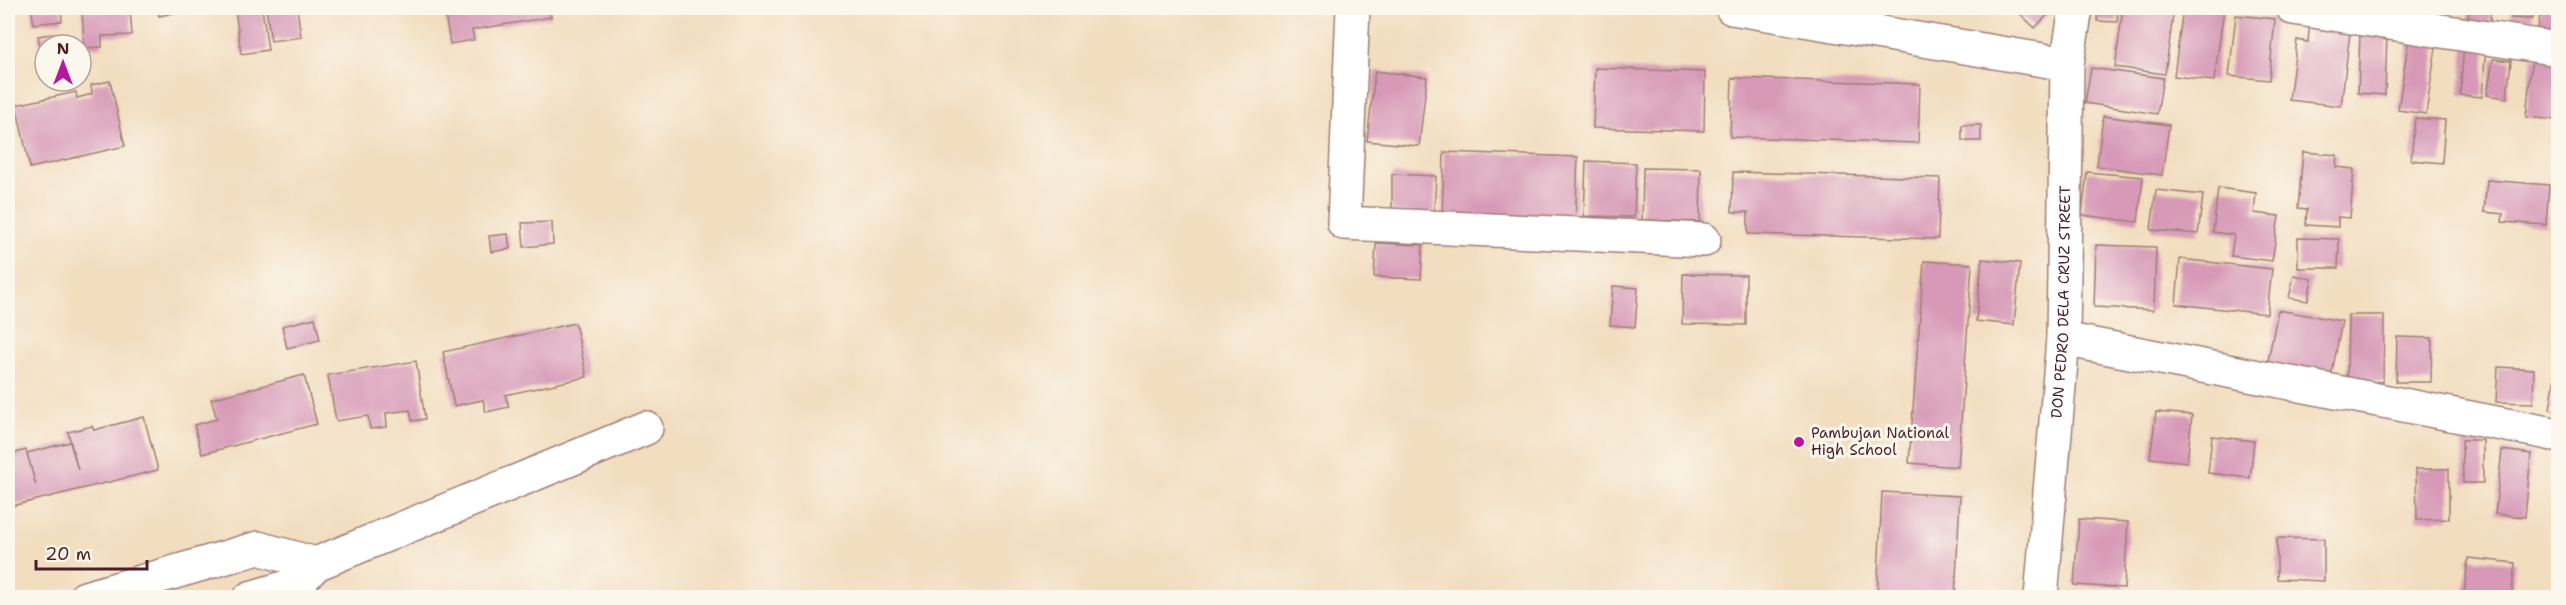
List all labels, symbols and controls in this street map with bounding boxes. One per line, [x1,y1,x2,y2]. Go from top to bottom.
north arrow [33,33,93,93]
text: N [57,38,69,59]
street label: DON PEDRO DELA CRUZ STREET [2046,185,2075,419]
place label: Pambujan National High School [1811,423,1949,460]
marker: Pambujan National High School [1792,435,1806,449]
scale bar [36,533,147,571]
text: 20 m [45,542,91,566]

